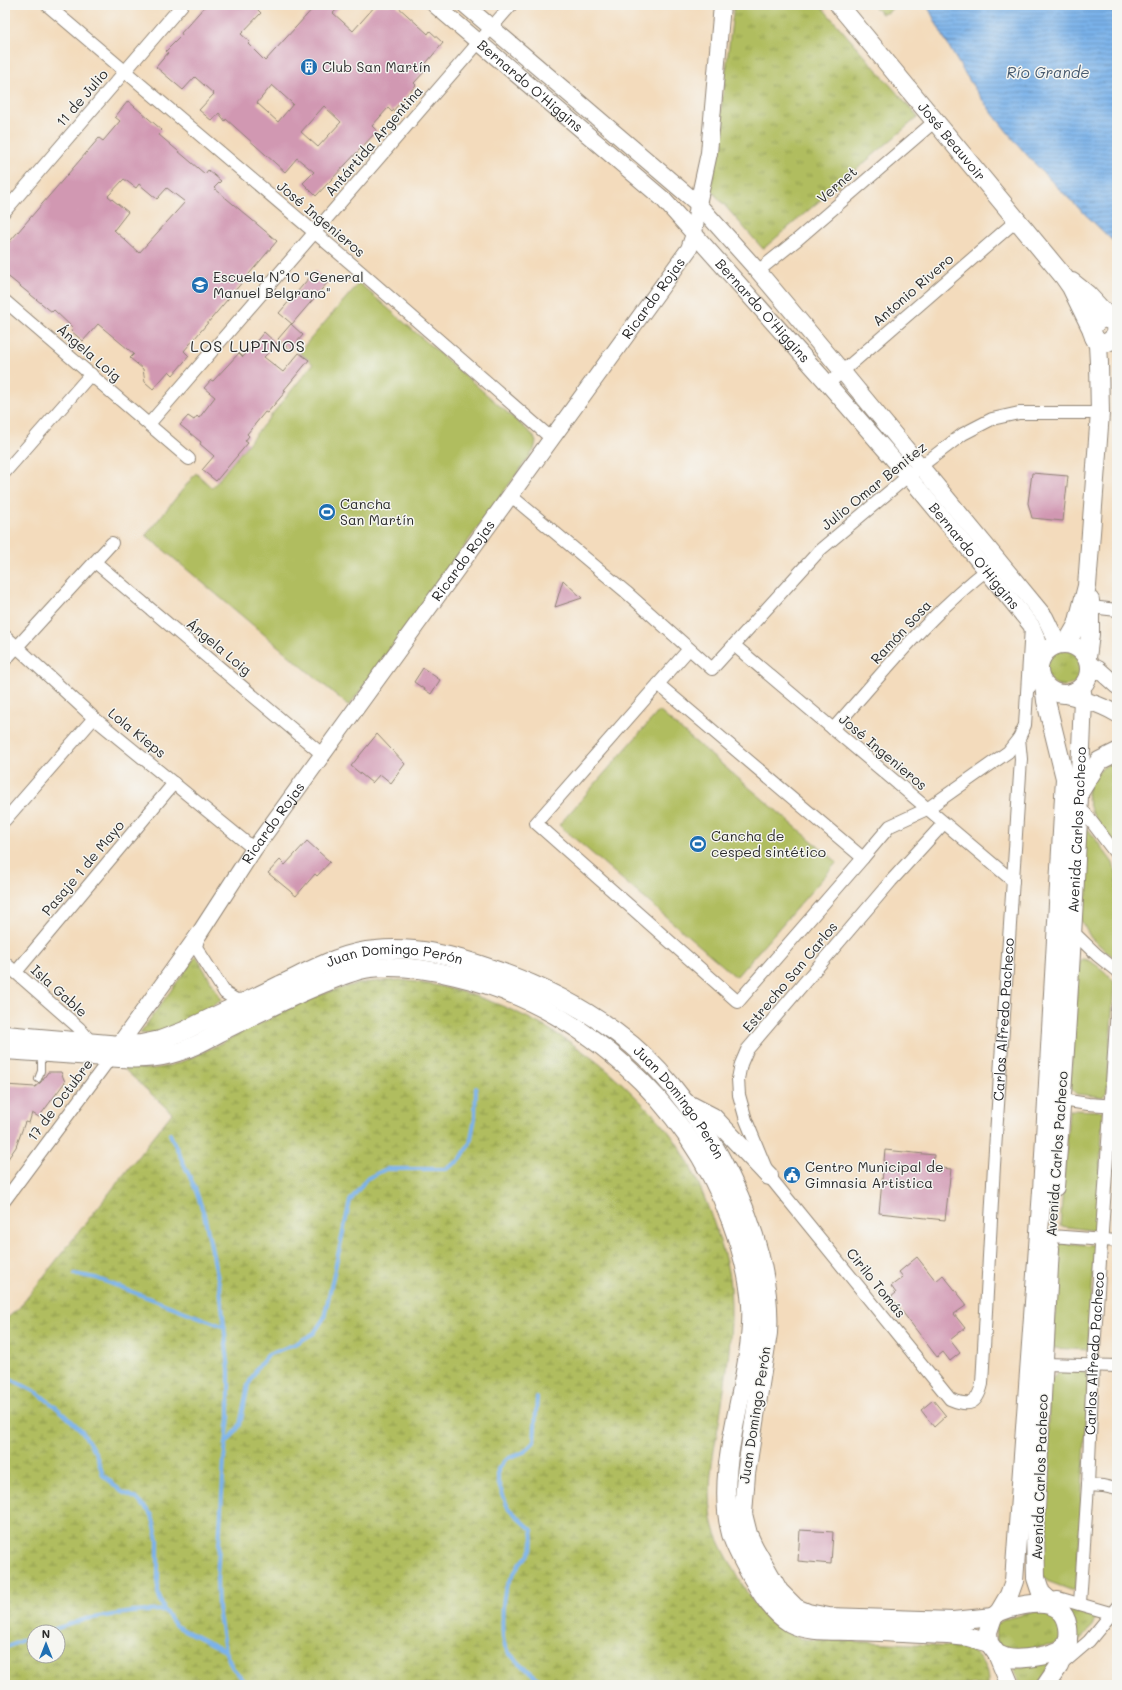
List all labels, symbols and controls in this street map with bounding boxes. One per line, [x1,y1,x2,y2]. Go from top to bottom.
street label: Bernardo O'Higgins [474,35,587,136]
building icon: Club San Martín [299,57,319,77]
place label: Club San Martín [322,57,431,76]
water label: Río Grande [1006,62,1090,82]
street label: 11 de Julio [51,65,112,130]
street label: Antártida Argentina [321,82,427,200]
street label: José Beauvoir [914,98,990,184]
street label: Vernet [813,162,861,207]
street label: José Ingenieros [273,176,369,261]
street label: Antonio Rivero [868,249,957,330]
street label: Ricardo Rojas [617,253,689,343]
street label: Bernardo O'Higgins [712,254,814,366]
place label: Escuela N°10 "General Manuel Belgrano" [213,267,364,302]
school or university icon: Escuela N°10 "General Manuel Belgrano" [190,275,210,295]
street label: Ángela Loig [53,320,125,386]
district label: LOS LUPINOS [190,335,306,356]
street label: Julio Omar Benitez [817,437,931,534]
place label: Cancha San Martín [340,494,414,529]
street label: Bernardo O'Higgins [925,498,1024,613]
sports icon: Cancha San Martín [317,502,337,522]
street label: Ricardo Rojas [427,516,499,605]
street label: Ramón Sosa [866,596,935,668]
street label: Ángela Loig [183,614,256,679]
street label: Lola Kieps [104,703,170,762]
street label: José Ingenieros [835,709,931,794]
street label: Avenida Carlos Pacheco [1063,746,1090,913]
street label: Ricardo Rojas [237,778,309,867]
street label: Pasaje 1 de Mayo [37,816,128,919]
place label: Cancha de cesped sintético [711,826,826,861]
sports icon: Cancha de cesped sintético [688,834,708,854]
street label: Estrecho San Carlos [738,917,842,1036]
street label: Carlos Alfredo Pacheco [988,937,1018,1102]
street label: Juan Domingo Perón [323,939,465,971]
street label: Isla Gable [27,960,92,1021]
street label: Juan Domingo Perón [630,1041,729,1162]
street label: 17 de Octubre [22,1055,97,1145]
street label: Avenida Carlos Pacheco [1041,1071,1072,1237]
place label: Centro Municipal de Gimnasia Artistica [805,1157,944,1192]
public building icon: Centro Municipal de Gimnasia Artistica [782,1165,802,1185]
street label: Cirilo Tomás [842,1244,910,1322]
street label: Carlos Alfredo Pacheco [1080,1271,1108,1435]
street label: Juan Domingo Perón [734,1345,775,1485]
street label: Avenida Carlos Pacheco [1027,1394,1052,1560]
north arrow [26,1624,66,1664]
text: N [42,1626,50,1641]

